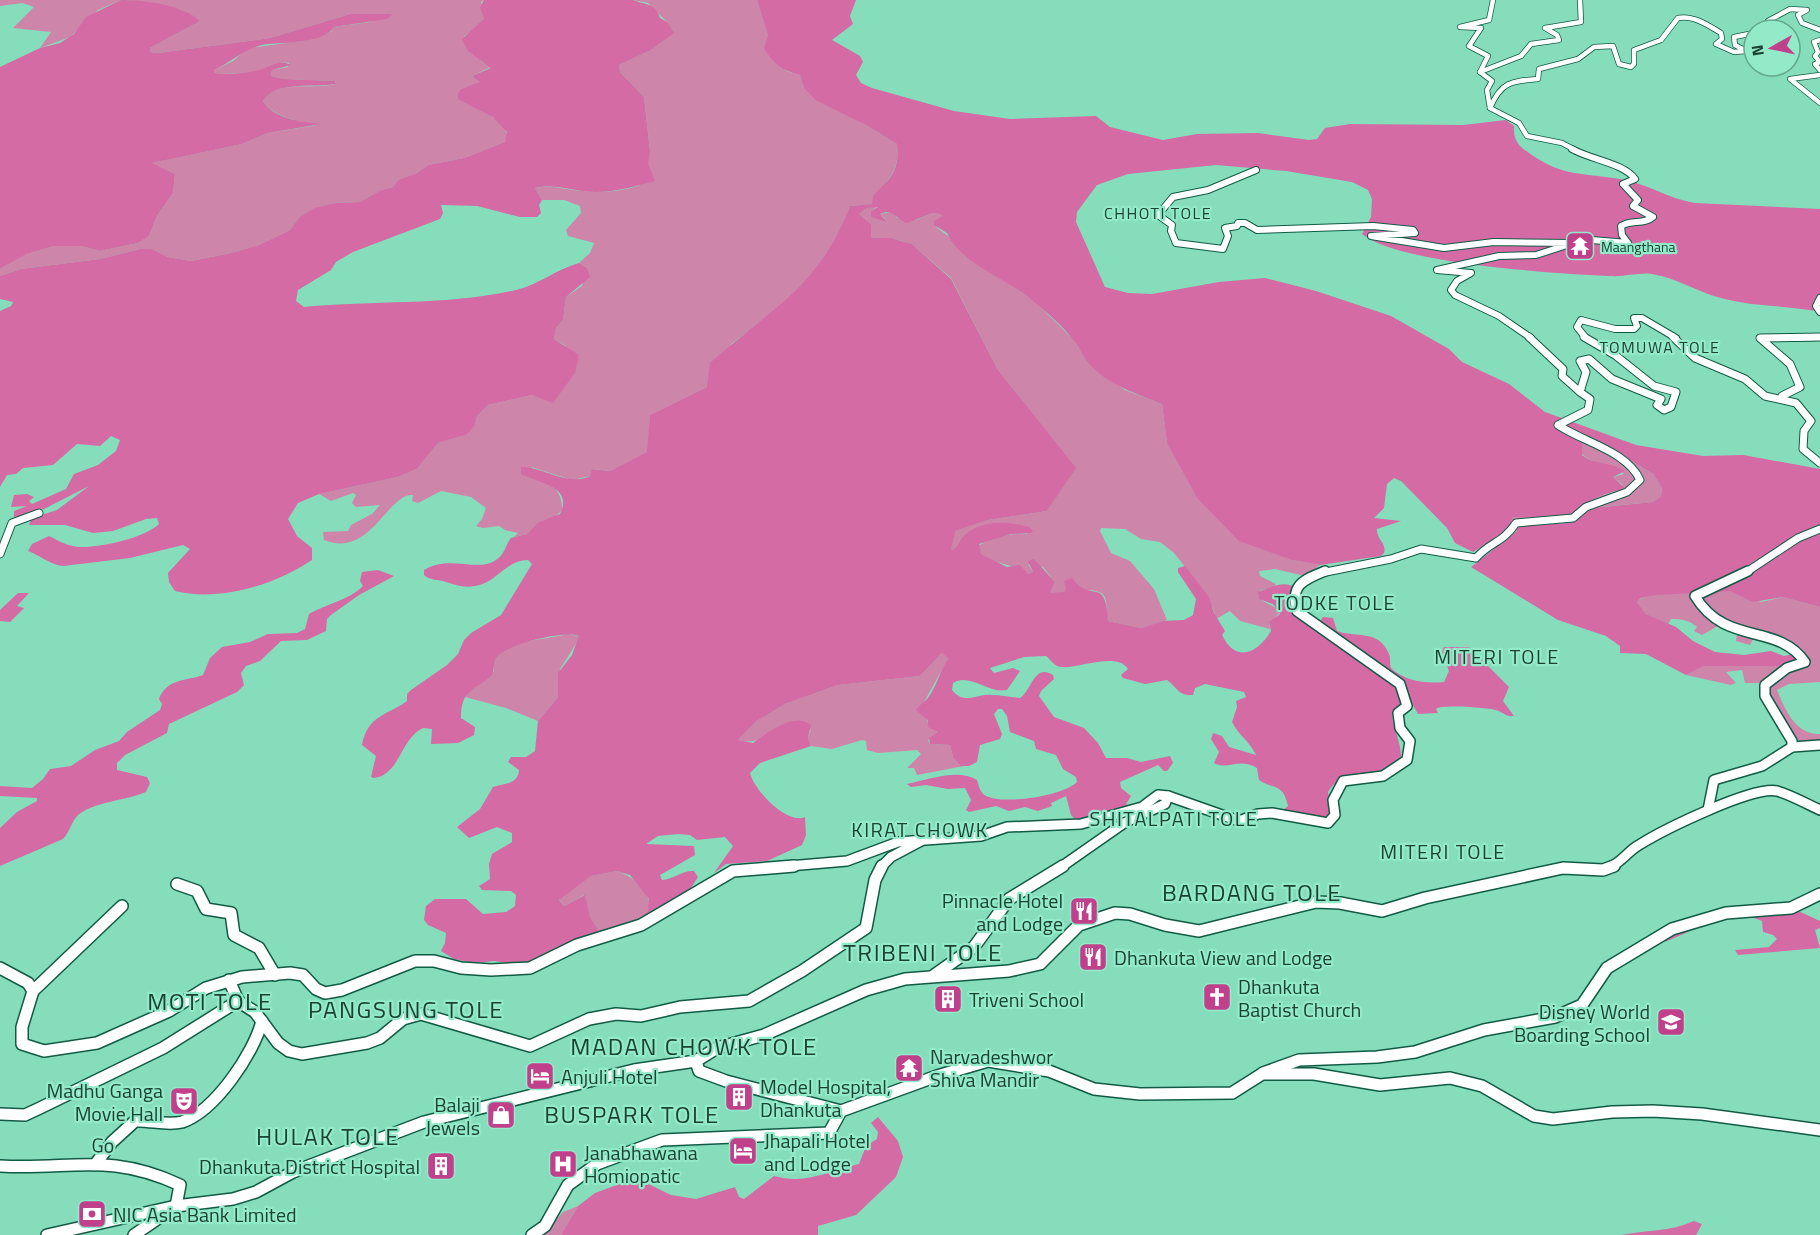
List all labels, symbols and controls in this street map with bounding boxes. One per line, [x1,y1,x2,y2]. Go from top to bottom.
north arrow [1742,18,1802,78]
text: N [1744,43,1770,58]
district label: CHHOTI TOLE [1104,201,1212,225]
temple icon: Maangthana [1564,230,1596,262]
place label: Maangthana [1601,236,1675,257]
district label: TOMUWA TOLE [1600,335,1720,359]
district label: TODKE TOLE [1274,587,1396,618]
district label: MITERI TOLE [1434,641,1560,672]
district label: SHITALPATI TOLE [1090,803,1258,834]
district label: KIRAT CHOWK [851,814,989,845]
district label: MITERI TOLE [1380,836,1506,867]
district label: BARDANG TOLE [1162,874,1342,910]
place label: Pinnacle Hotel and Lodge [942,885,1063,939]
restaurant icon: Pinnacle Hotel and Lodge [1068,895,1100,927]
district label: TRIBENI TOLE [843,934,1003,970]
restaurant icon: Dhankuta View and Lodge [1077,941,1109,973]
place label: Dhankuta View and Lodge [1114,942,1332,973]
place label: Dhankuta Baptist Church [1238,971,1361,1025]
church icon: Dhankuta Baptist Church [1201,981,1233,1013]
district label: MOTI TOLE [147,983,273,1019]
building icon: Triveni School [932,983,964,1015]
place label: Triveni School [969,984,1084,1015]
district label: PANGSUNG TOLE [308,991,504,1027]
place label: Disney World Boarding School [1514,996,1650,1050]
school or university icon: Disney World Boarding School [1655,1006,1687,1038]
district label: MADAN CHOWK TOLE [570,1028,818,1064]
place label: Narvadeshwor Shiva Mandir [930,1041,1053,1095]
temple icon: Narvadeshwor Shiva Mandir [893,1052,925,1084]
hotel icon: Anjuli Hotel [524,1060,556,1092]
place label: Anjuli Hotel [561,1061,658,1092]
place label: Model Hospital, Dhankuta [760,1071,891,1125]
place label: Madhu Ganga Movie Hall [46,1075,163,1129]
building icon: Model Hospital, Dhankuta [723,1081,755,1113]
theatre icon: Madhu Ganga Movie Hall [168,1085,200,1117]
place label: Balaji Jewels [425,1089,480,1143]
district label: BUSPARK TOLE [544,1096,720,1132]
shop icon: Balaji Jewels [485,1099,517,1131]
district label: HULAK TOLE [256,1118,400,1154]
place label: Jhapali Hotel and Lodge [764,1125,870,1179]
street label: Go [91,1129,115,1161]
hotel icon: Jhapali Hotel and Lodge [727,1135,759,1167]
place label: Janabhawana Homiopatic [584,1137,698,1191]
hospital icon: Janabhawana Homiopatic [547,1148,579,1180]
building icon: Dhankuta District Hospital [425,1150,457,1182]
place label: Dhankuta District Hospital [199,1151,420,1182]
bank icon: NIC Asia Bank Limited [76,1198,108,1230]
place label: NIC Asia Bank Limited [113,1199,297,1230]

